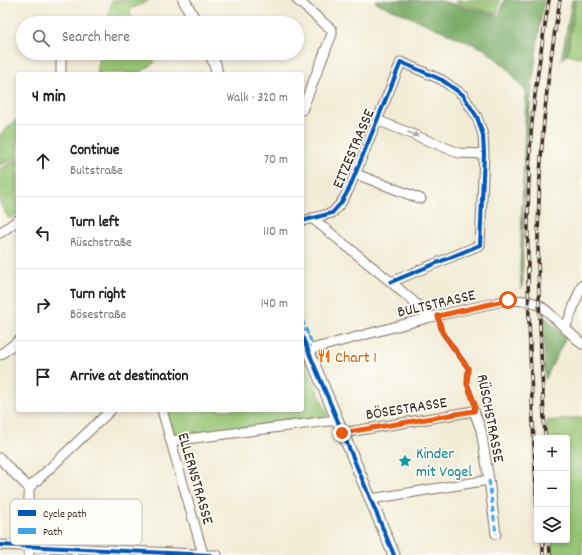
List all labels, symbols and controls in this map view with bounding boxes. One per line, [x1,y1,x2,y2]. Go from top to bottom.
search box [16,16,304,60]
icon: search [30,27,52,49]
text: Search here [62,27,130,49]
text: 4 min [32,86,66,110]
text: Walk · 320 m [227,89,288,108]
street label: EITZESTRASSE [327,105,382,192]
one-way arrow [408,132,420,138]
text: Continue [70,140,119,162]
icon: ahead [32,150,54,172]
text: 70 m [264,151,288,170]
text: Bultstraße [70,162,123,181]
text: Turn left [70,212,119,234]
icon: left [32,222,54,244]
text: 110 m [263,223,288,242]
text: Rüschstraße [70,234,132,253]
text: Turn right [70,284,126,306]
street label: BULTSTRASSE [395,284,479,325]
route start [499,291,517,309]
icon: right [32,294,54,316]
text: 140 m [261,295,288,314]
text: Bösestraße [70,306,126,325]
place label: Chart 1 [335,347,377,370]
restaurant icon: Chart 1 [316,348,332,364]
icon: arrive [32,366,54,388]
text: Arrive at destination [70,366,188,388]
street label: RÜSCHSTRASSE [470,372,510,465]
street label: BÖSESTRASSE [364,392,449,427]
route end [333,424,351,442]
street label: ELLERNSTRASSE [170,430,219,528]
map controls [534,435,570,543]
button: + [534,435,570,471]
place label: Kinder mit Vogel [416,443,472,484]
place icon: Kinder mit Vogel [397,453,413,469]
button: − [534,471,570,507]
legend [10,499,142,545]
text: Cycle path [43,507,87,523]
button: layers [534,507,570,543]
text: Path [43,525,62,541]

